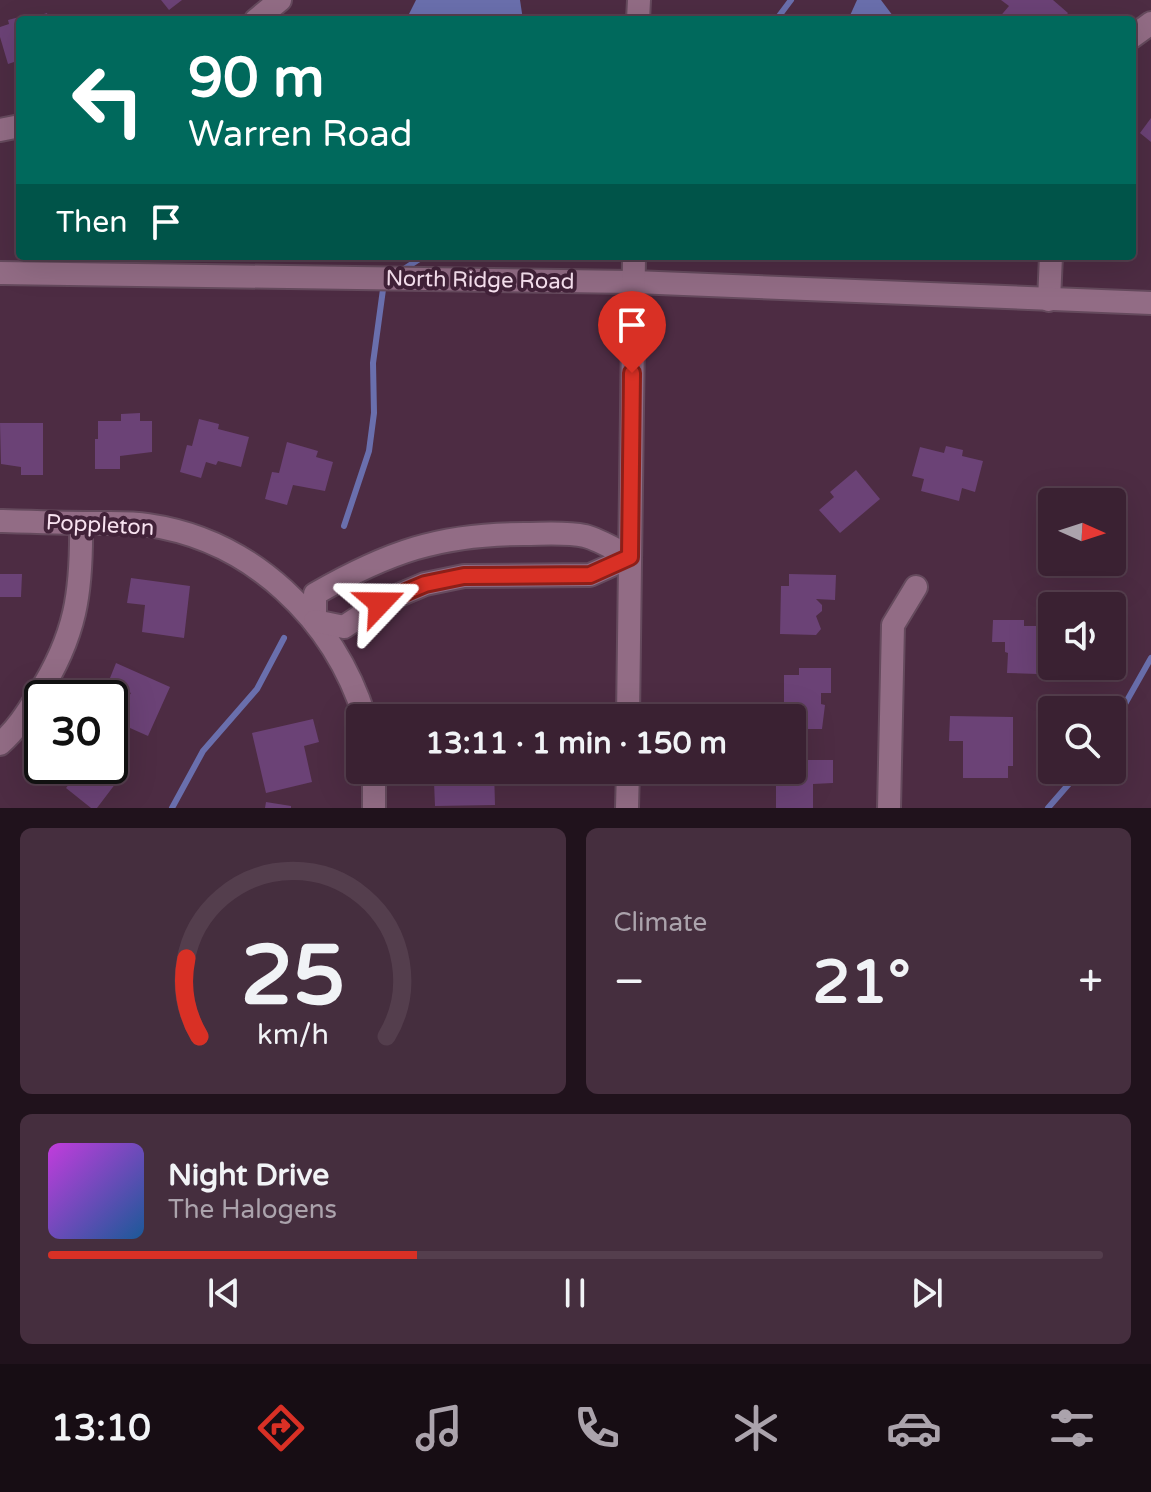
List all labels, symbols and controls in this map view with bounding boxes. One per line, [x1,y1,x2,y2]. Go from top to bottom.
text: 90 m [188,45,324,112]
icon: left [56,48,160,152]
text: Warren Road [188,113,412,156]
icon: arrive [144,200,188,244]
text: Then [56,204,128,241]
street label: North Ridge Road [385,265,575,295]
pin [598,291,666,373]
icon: arrive [610,303,654,347]
north arrow [1038,488,1126,576]
map controls [1038,488,1126,784]
street label: Poppleton [45,509,155,541]
position arrow [338,561,422,645]
button: sound [1038,592,1126,680]
speed limit sign: 30 [24,680,128,784]
button: search [1038,696,1126,784]
text: 13:11 · 1 min · 150 m [425,725,727,762]
text: Climate [614,907,707,938]
text: 25 [241,927,345,1027]
text: 21° [813,947,911,1019]
text: − [614,956,645,1009]
text: + [1078,956,1103,1009]
text: km/h [257,1018,329,1052]
text: Night Drive [168,1157,329,1194]
text: The Halogens [168,1194,337,1225]
icon: previous [202,1271,246,1315]
icon: pause [553,1271,597,1315]
icon: next [905,1271,949,1315]
icon: directions [253,1400,309,1456]
icon: music [411,1400,467,1456]
icon: phone [569,1400,625,1456]
icon: climate [728,1400,784,1456]
icon: car [886,1400,942,1456]
icon: filters [1044,1400,1100,1456]
text: 13:10 [51,1407,151,1450]

